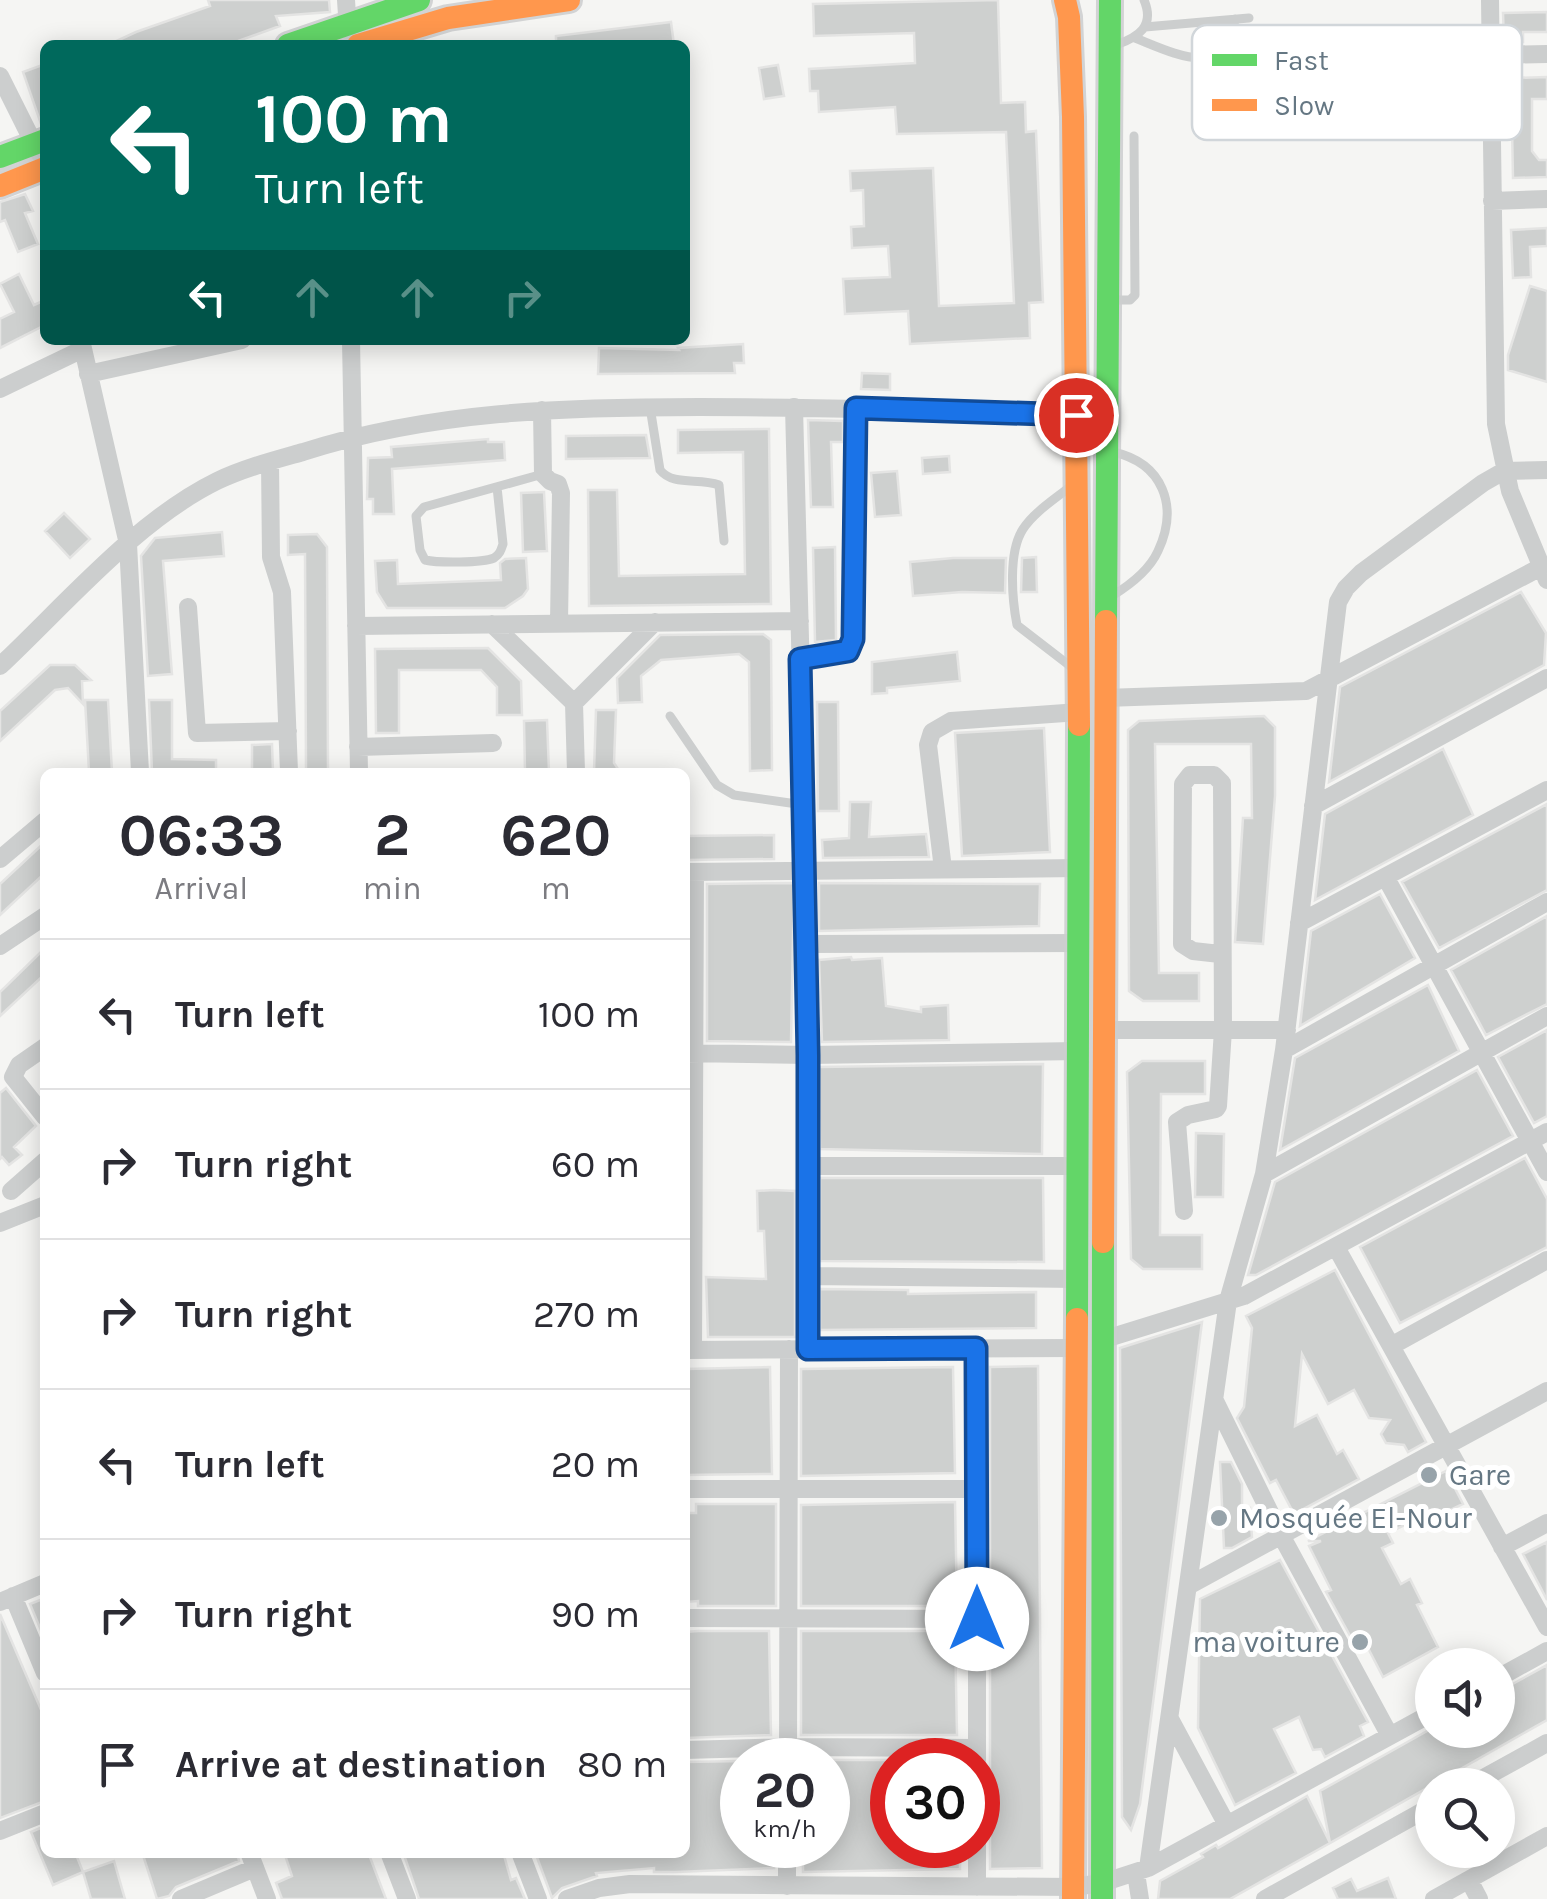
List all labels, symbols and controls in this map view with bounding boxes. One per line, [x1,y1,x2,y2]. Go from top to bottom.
legend [1192,25,1522,140]
text: Fast [1274,44,1329,77]
text: 100 m [255,78,453,160]
icon: left [90,80,220,210]
text: Slow [1274,89,1334,122]
text: Turn left [255,162,424,214]
icon: left [180,270,235,325]
icon: ahead [285,270,340,325]
icon: ahead [390,270,445,325]
icon: right [495,270,550,325]
pin [1034,373,1119,458]
icon: arrive [1049,388,1104,443]
text: 06:33 [119,800,284,870]
text: 2 [374,800,410,870]
text: 620 [500,800,611,870]
text: Arrival [155,870,248,907]
text: min [363,870,422,907]
text: m [541,870,571,907]
icon: left [90,987,145,1042]
text: Turn left [175,992,325,1037]
text: 100 m [538,992,640,1037]
icon: right [90,1137,145,1192]
text: Turn right [175,1142,352,1187]
text: 60 m [551,1142,640,1187]
icon: right [90,1287,145,1342]
text: Turn right [175,1292,352,1337]
text: 270 m [533,1292,640,1337]
icon: left [90,1437,145,1492]
text: Turn left [175,1442,325,1487]
text: 20 m [551,1442,640,1487]
place label: Gare [1449,1457,1511,1493]
marker: Gare [1418,1464,1440,1486]
place label: Mosquée El-Nour [1239,1500,1472,1536]
marker: Mosquée El-Nour [1208,1507,1230,1529]
position arrow [925,1567,1029,1671]
icon: right [90,1587,145,1642]
text: Turn right [175,1592,352,1637]
text: 90 m [551,1592,640,1637]
place label: ma voiture [1192,1624,1340,1660]
marker: ma voiture [1349,1631,1371,1653]
map controls [1415,1648,1515,1868]
button: sound [1415,1648,1515,1748]
icon: arrive [90,1737,145,1792]
speed limit sign: 30 [870,1738,1000,1868]
text: Arrive at destination [175,1742,547,1787]
text: 80 m [577,1742,667,1787]
text: 20 [754,1761,816,1820]
button: search [1415,1768,1515,1868]
text: km/h [753,1814,817,1843]

